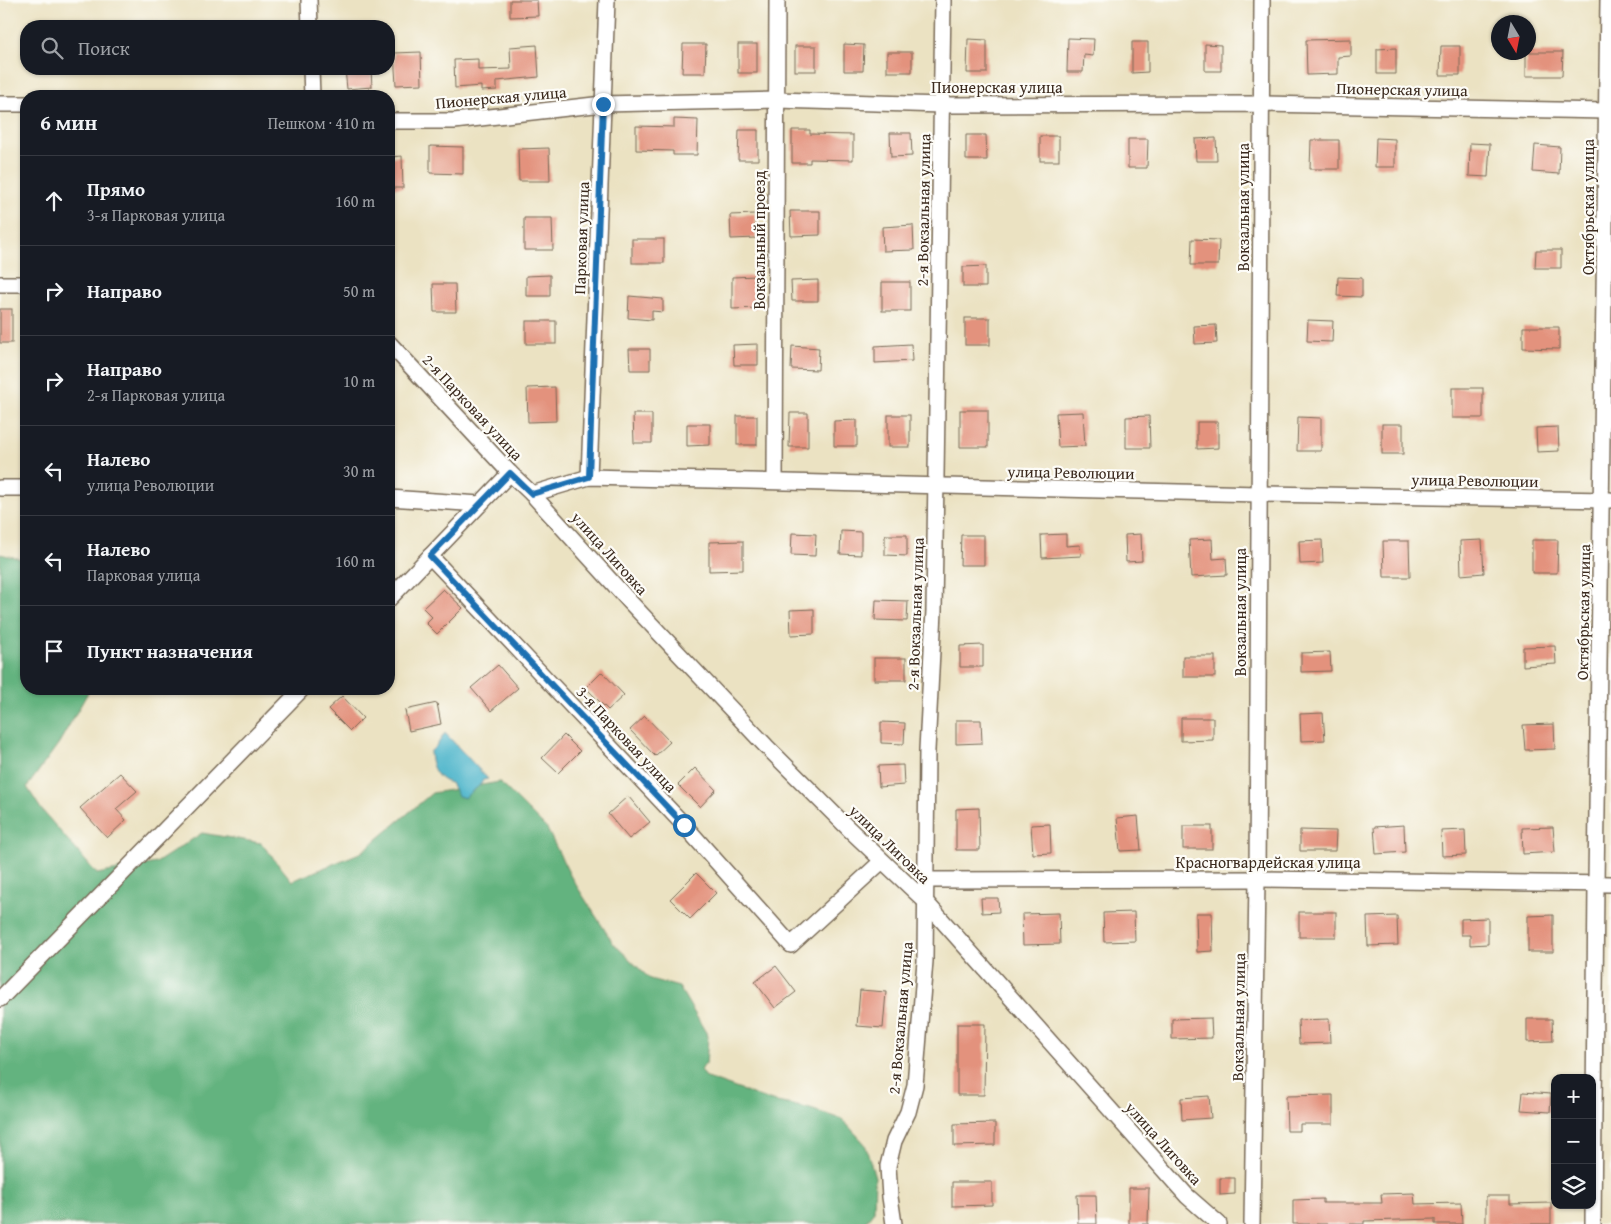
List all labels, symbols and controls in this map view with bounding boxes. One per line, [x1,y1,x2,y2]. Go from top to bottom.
north arrow [1491,15,1536,60]
search box [20,20,395,75]
icon: search [38,34,66,62]
text: Поиск [78,34,130,62]
street label: Пионерская улица [931,75,1063,99]
street label: Пионерская улица [1336,76,1468,102]
street label: Пионерская улица [435,79,568,115]
route end [592,93,615,116]
text: 6 мин [40,107,97,138]
text: Пешком · 410 m [268,111,375,135]
street label: 2-я Вокзальная улица [910,133,936,287]
street label: Октябрьская улица [1576,139,1600,275]
street label: Вокзальная улица [1231,143,1255,271]
street label: Вокзальный проезд [747,170,771,310]
text: Прямо [87,175,145,203]
street label: Парковая улица [567,181,595,295]
icon: ahead [40,187,68,215]
text: 160 m [335,189,375,213]
text: 3-я Парковая улица [87,203,225,227]
icon: right [40,277,68,305]
text: Направо [87,277,162,305]
text: 50 m [343,279,375,303]
street label: 2-я Парковая улица [417,348,529,466]
text: Направо [87,355,162,383]
icon: right [40,367,68,395]
text: 10 m [343,369,375,393]
text: 2-я Парковая улица [87,383,225,407]
text: Налево [87,445,150,473]
icon: left [40,457,68,485]
text: 30 m [343,459,375,483]
street label: улица Революции [1006,459,1135,485]
street label: улица Революции [1410,467,1539,493]
text: улица Революции [87,473,214,497]
street label: улица Лиговка [565,505,654,600]
text: Налево [87,535,150,563]
street label: 2-я Вокзальная улица [900,537,930,691]
street label: Октябрьская улица [1570,543,1596,680]
icon: left [40,547,68,575]
street label: Вокзальная улица [1228,548,1252,676]
text: 160 m [335,549,375,573]
text: Парковая улица [87,563,200,587]
icon: arrive [40,637,68,665]
text: Пункт назначения [87,637,253,665]
street label: 3-я Парковая улица [571,680,683,798]
street label: улица Лиговка [843,798,936,889]
route start [673,814,696,837]
street label: Красногвардейская улица [1175,850,1361,874]
street label: 2-я Вокзальная улица [881,940,919,1095]
street label: Вокзальная улица [1225,952,1251,1081]
map controls [1551,1074,1596,1209]
button: + [1551,1074,1596,1119]
street label: улица Лиговка [1119,1095,1208,1190]
button: − [1551,1119,1596,1164]
button: layers [1551,1164,1596,1209]

